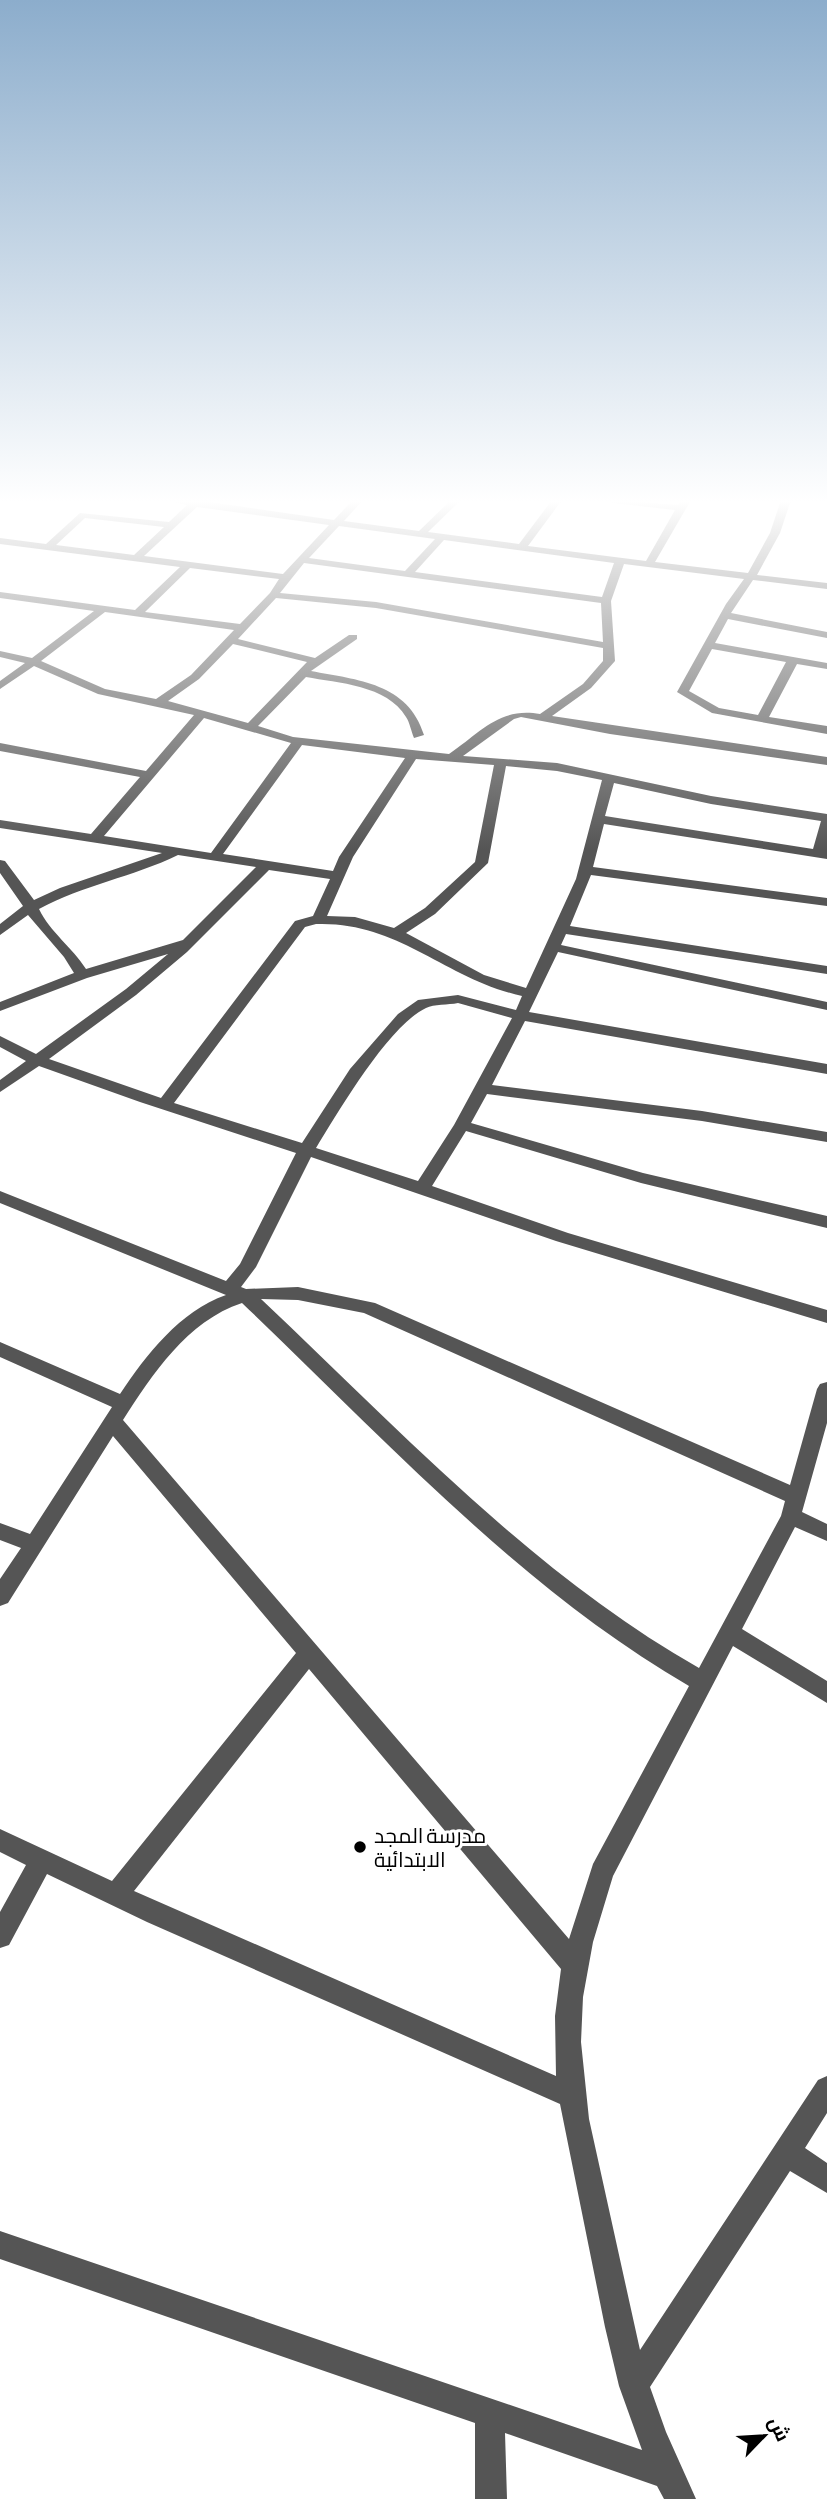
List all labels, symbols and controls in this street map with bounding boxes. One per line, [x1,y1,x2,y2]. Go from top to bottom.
place label: مدرسة المجد الابتدائية [374,1823,486,1871]
marker: مدرسة المجد الابتدائية [352,1839,368,1855]
north arrow [729,2401,799,2471]
text: ش [763,2413,795,2445]

